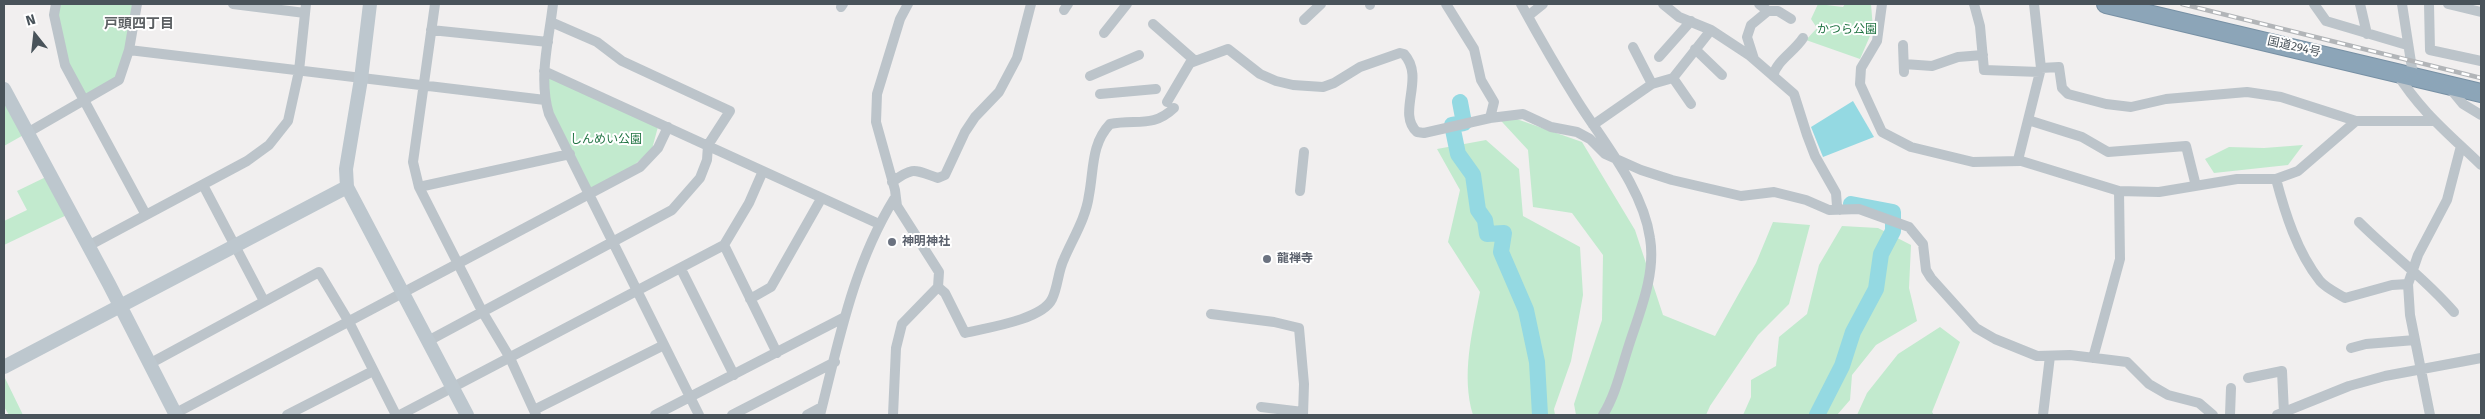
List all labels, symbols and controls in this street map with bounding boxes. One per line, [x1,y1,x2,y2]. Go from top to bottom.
north arrow [10,10,60,60]
text: N [24,11,38,30]
district label: 戸頭四丁目 [104,16,174,32]
park label: かつら公園 [1817,23,1877,37]
street label: 国道294号 [2266,34,2322,60]
park label: しんめい公園 [570,133,642,147]
place label: 神明神社 [902,235,950,249]
marker: 神明神社 [886,236,898,248]
place label: 龍禅寺 [1277,252,1313,266]
marker: 龍禅寺 [1261,253,1273,265]

